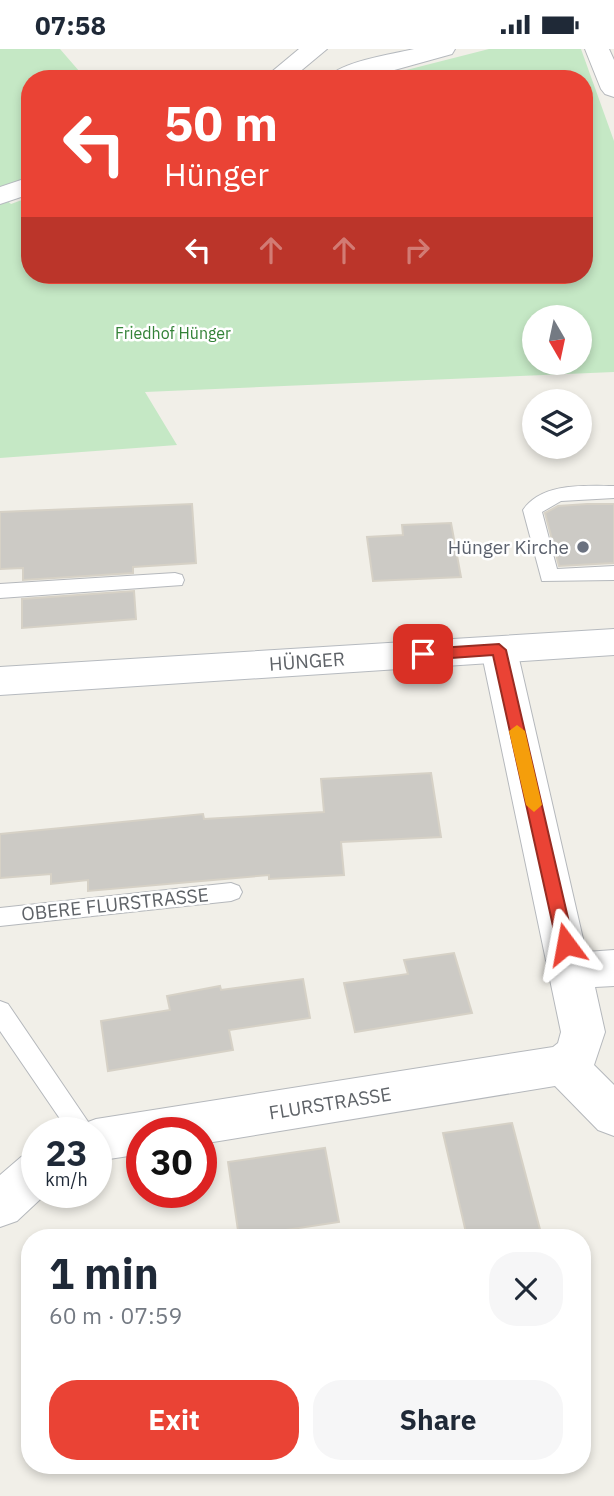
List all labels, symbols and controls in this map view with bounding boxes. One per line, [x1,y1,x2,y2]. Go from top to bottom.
text: 07:58 [35,8,106,42]
text: 50 m [164,91,278,154]
icon: left [49,98,140,189]
text: Hünger [164,153,269,195]
icon: left [179,231,217,269]
icon: ahead [252,231,290,269]
icon: ahead [325,231,363,269]
icon: right [398,231,436,269]
north arrow [522,305,592,375]
map controls [522,305,592,459]
park label: Friedhof Hünger [115,323,231,343]
button: layers [522,389,592,459]
place label: Hünger Kirche [448,535,569,559]
marker: Hünger Kirche [575,539,591,555]
pin [393,624,453,684]
icon: arrive [404,635,442,673]
street label: HÜNGER [268,646,346,676]
street label: OBERE FLURSTRASSE [20,882,210,926]
position arrow [529,907,603,981]
street label: FLURSTRASSE [267,1081,393,1125]
speed limit sign: 30 [126,1117,217,1208]
text: 23 [45,1130,88,1176]
text: km/h [45,1168,88,1191]
text: 1 min [49,1246,159,1301]
button: close [489,1252,563,1326]
text: 60 m · 07:59 [49,1300,182,1330]
button: Exit [49,1380,299,1460]
button: Share [313,1380,563,1460]

